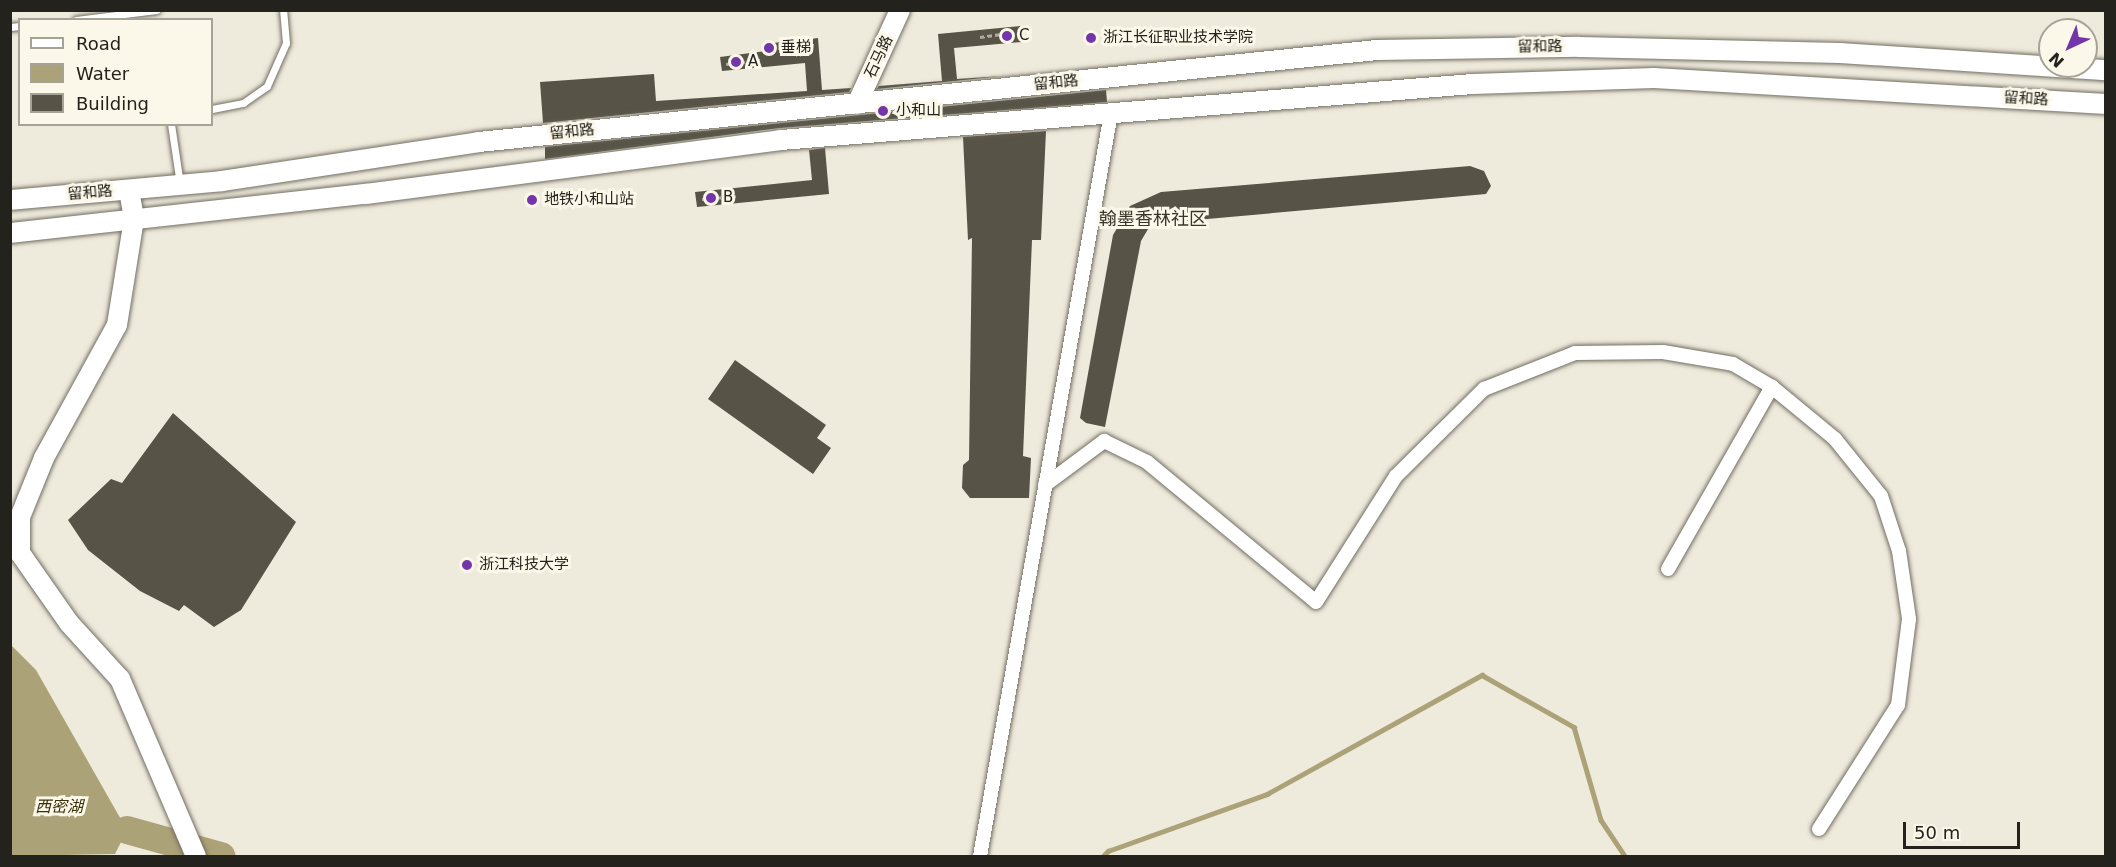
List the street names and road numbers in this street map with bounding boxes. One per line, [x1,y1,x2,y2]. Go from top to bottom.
street label: 石马路 [861,33,897,81]
street label: 留和路 [1517,38,1563,56]
street label: 留和路 [1033,72,1079,94]
street label: 留和路 [2003,89,2049,109]
street label: 留和路 [549,121,595,143]
street label: 留和路 [67,182,113,204]

